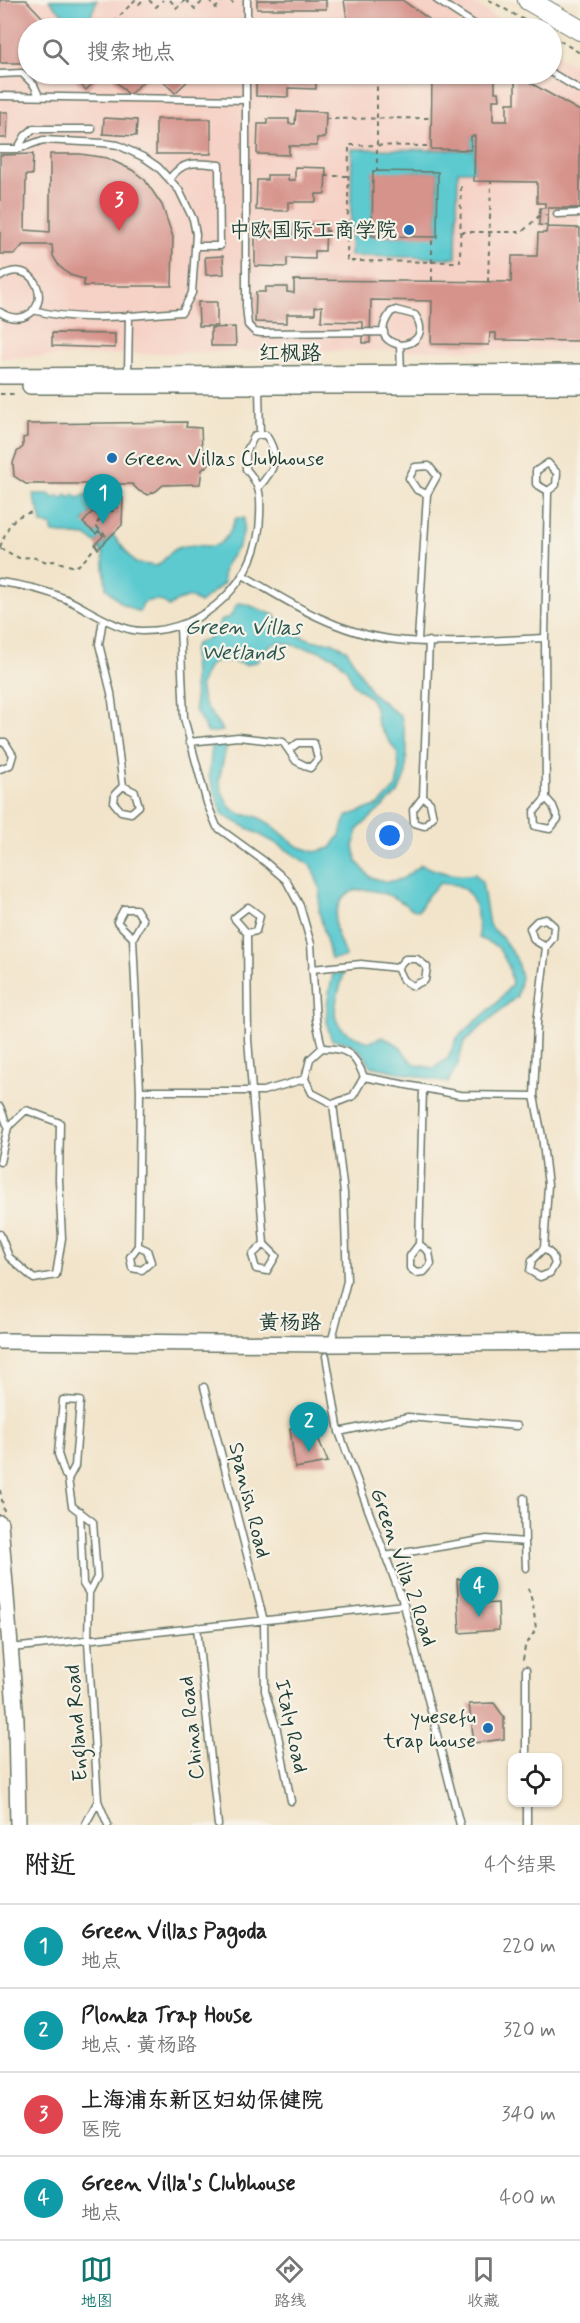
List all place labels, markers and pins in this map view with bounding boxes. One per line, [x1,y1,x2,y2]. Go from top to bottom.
pin: 3 [100,182,138,231]
place label: 中欧国际工商学院 [229,217,397,245]
marker: 中欧国际工商学院 [402,223,416,237]
place label: Green Villas Clubhouse [124,445,325,473]
marker: Green Villas Clubhouse [105,451,119,465]
pin: 1 [84,474,122,524]
pin: 2 [290,1402,328,1452]
pin: 4 [460,1568,498,1617]
place label: yuesefu trap house [382,1703,476,1755]
marker: yuesefu trap house [481,1721,495,1735]

